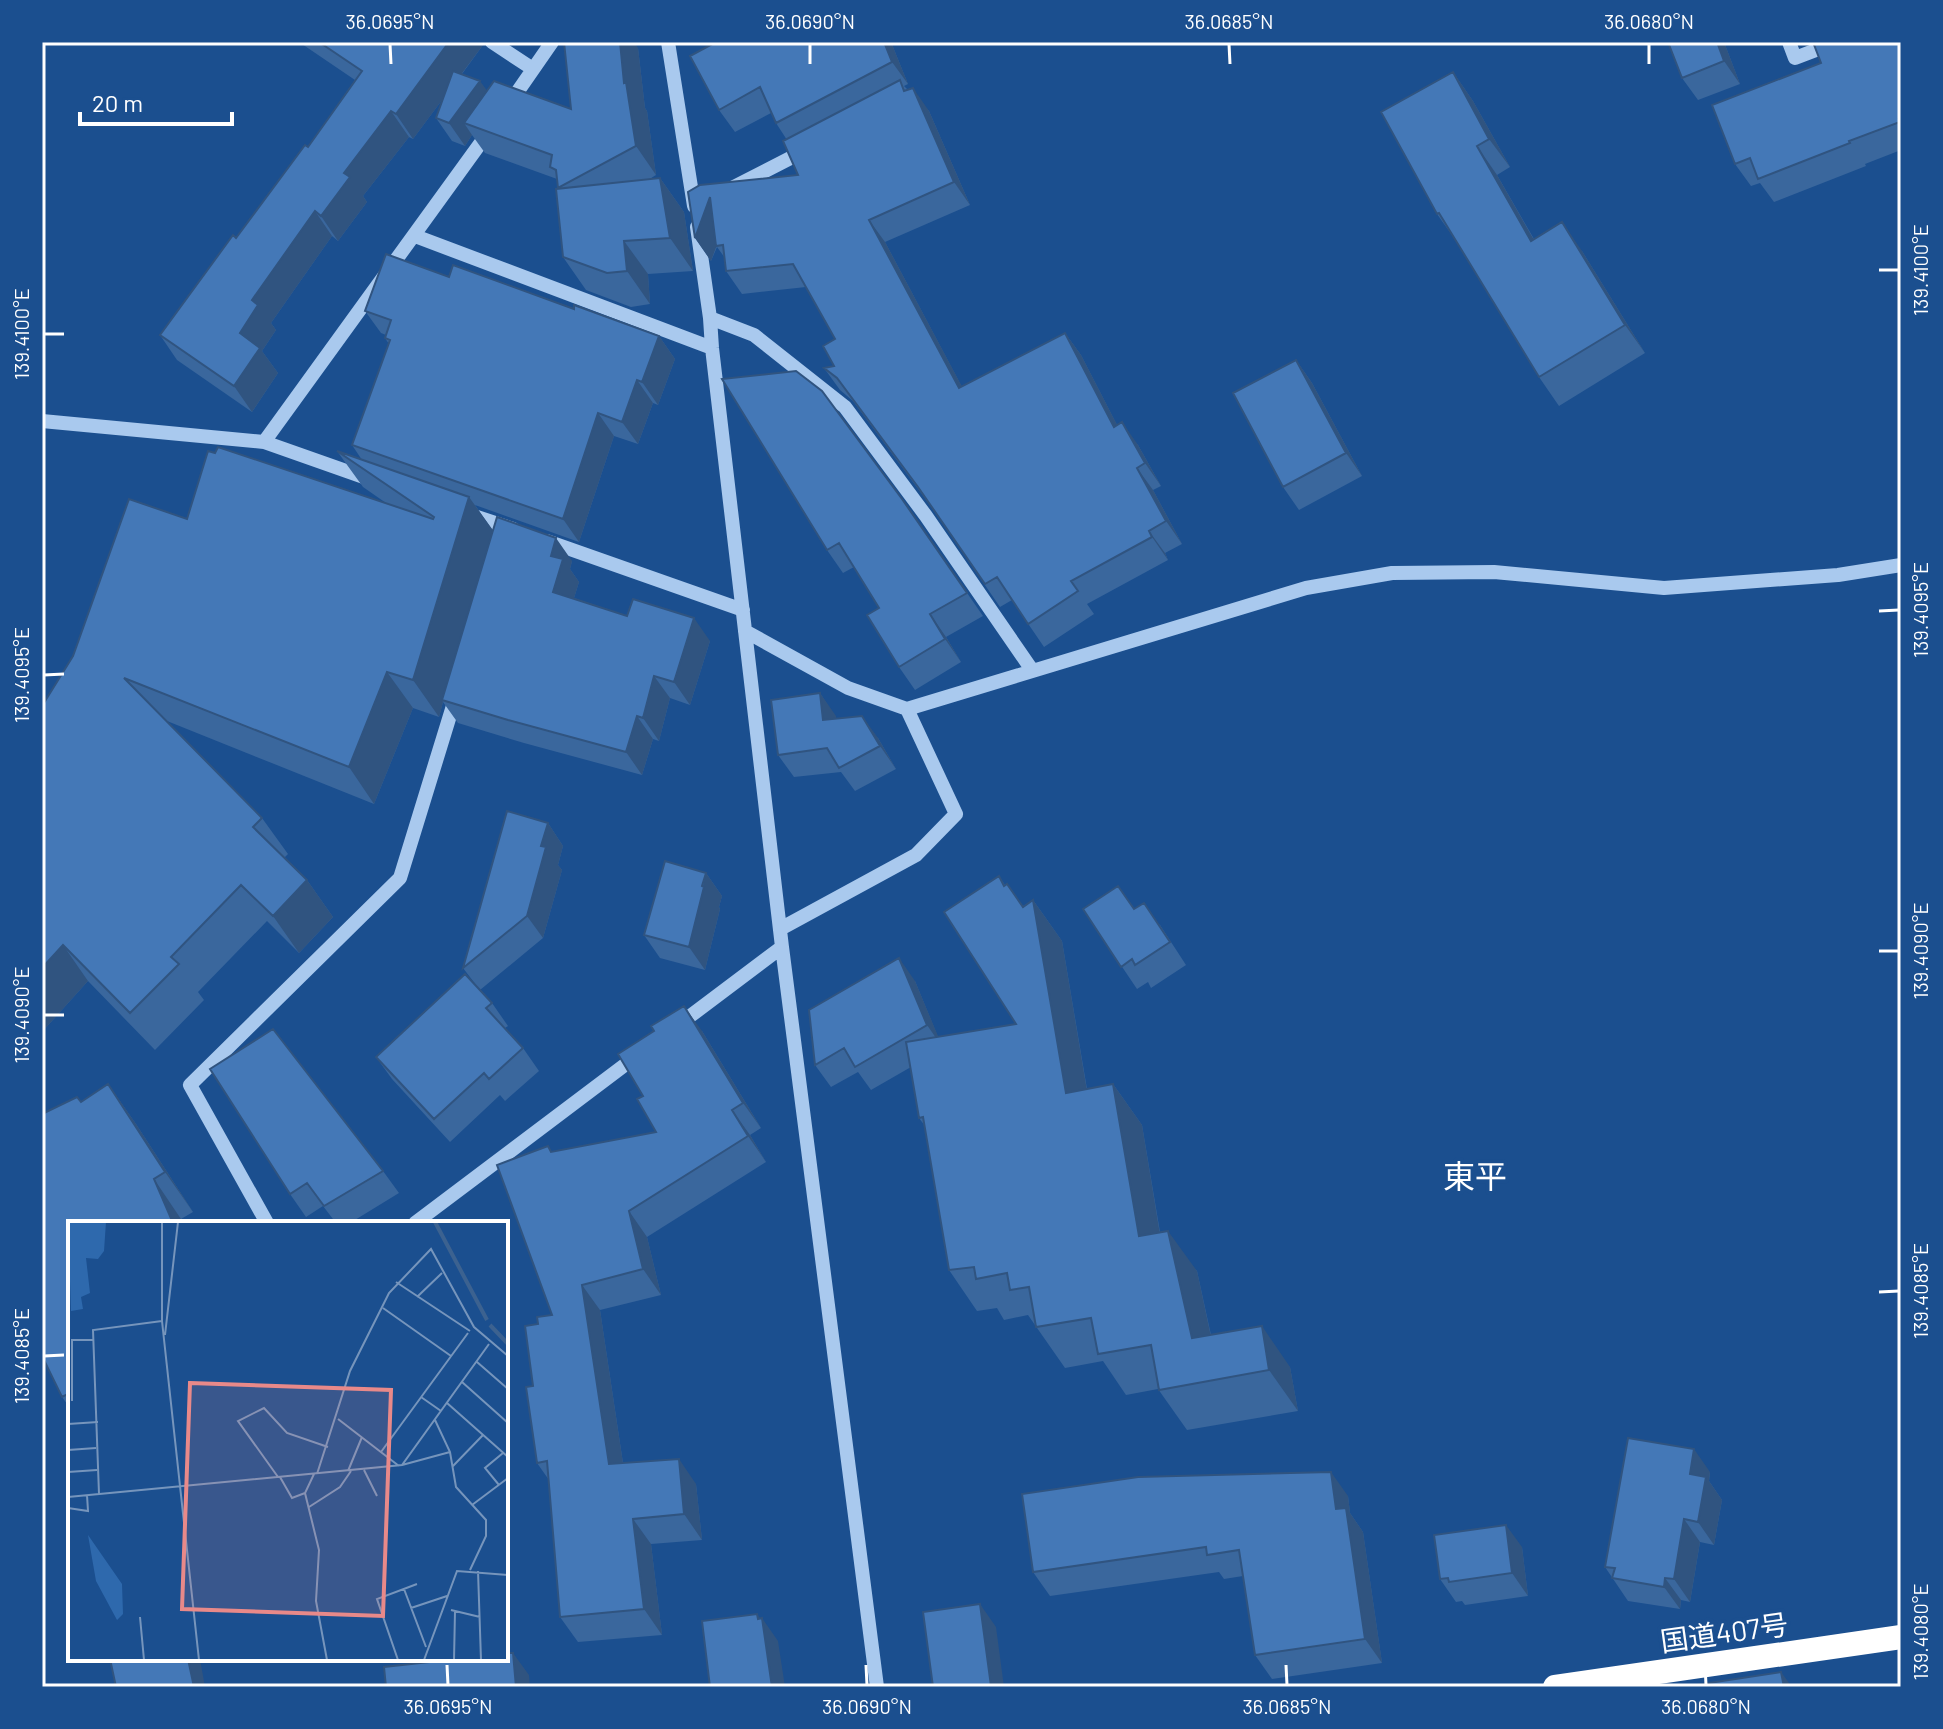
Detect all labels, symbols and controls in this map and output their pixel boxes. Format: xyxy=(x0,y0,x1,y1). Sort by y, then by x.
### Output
text: 36.0695°N xyxy=(346,9,434,33)
text: 36.0690°N xyxy=(765,9,855,33)
text: 36.0685°N xyxy=(1185,9,1273,33)
text: 36.0680°N xyxy=(1604,9,1694,33)
scale bar xyxy=(80,76,232,126)
text: 20 m xyxy=(92,88,143,117)
text: 139.4100°E xyxy=(1908,224,1932,316)
text: 139.4100°E xyxy=(9,288,33,380)
text: 139.4095°E xyxy=(1908,562,1932,658)
text: 139.4095°E xyxy=(9,627,33,723)
text: 139.4090°E xyxy=(1908,902,1932,1000)
text: 139.4090°E xyxy=(9,966,33,1064)
district label: 東平 xyxy=(1443,1156,1507,1194)
inset map xyxy=(68,1221,508,1661)
text: 139.4085°E xyxy=(1908,1243,1932,1339)
text: 139.4085°E xyxy=(9,1308,33,1404)
text: 139.4080°E xyxy=(1908,1583,1932,1681)
street label: 国道407号 xyxy=(1658,1606,1790,1658)
text: 36.0695°N xyxy=(404,1694,492,1718)
text: 36.0690°N xyxy=(822,1694,912,1718)
text: 36.0685°N xyxy=(1243,1694,1331,1718)
text: 36.0680°N xyxy=(1661,1694,1751,1718)

